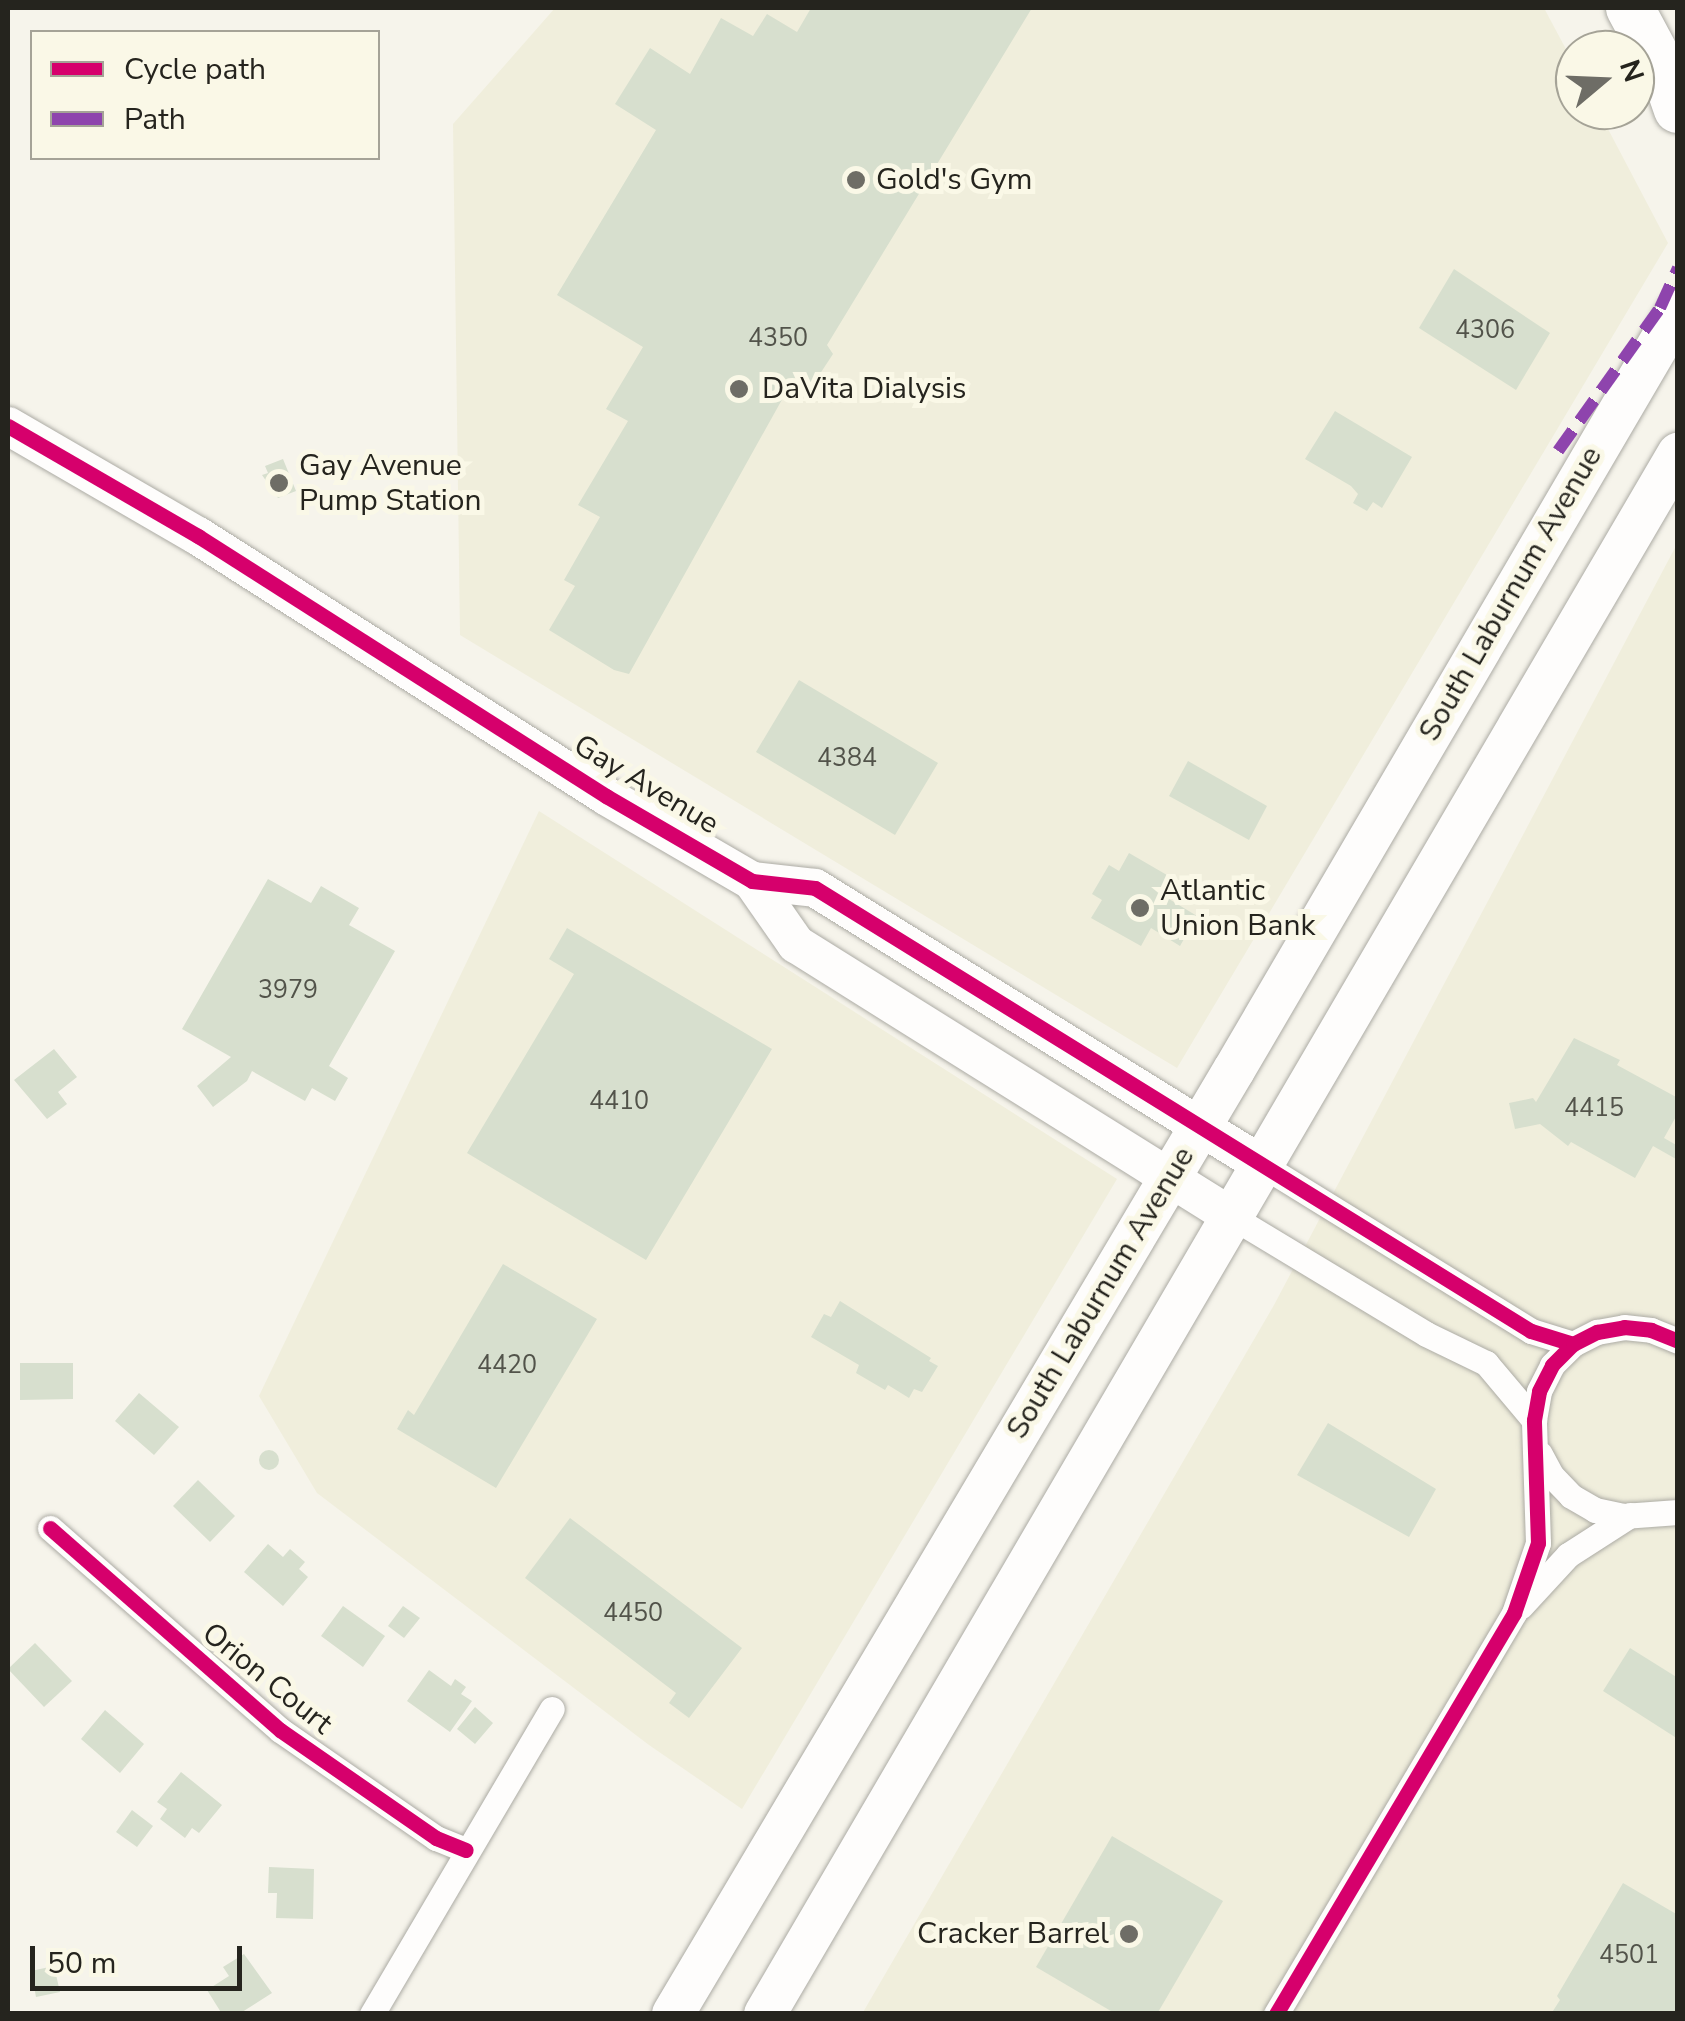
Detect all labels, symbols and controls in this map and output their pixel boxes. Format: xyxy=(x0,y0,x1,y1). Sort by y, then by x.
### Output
legend xyxy=(30,30,380,160)
north arrow xyxy=(1555,30,1655,130)
text: Cycle path xyxy=(124,49,266,90)
text: N xyxy=(1610,55,1653,87)
text: Path xyxy=(124,99,186,140)
place label: Gold's Gym xyxy=(876,162,1032,198)
marker: Gold's Gym xyxy=(845,169,867,191)
house number: 4306 xyxy=(1455,315,1515,345)
house number: 4350 xyxy=(748,323,808,353)
place label: DaVita Dialysis xyxy=(762,371,966,407)
marker: DaVita Dialysis xyxy=(726,376,752,402)
street label: South Laburnum Avenue xyxy=(1412,440,1610,748)
place label: Gay Avenue Pump Station xyxy=(299,448,481,518)
marker: Gay Avenue Pump Station xyxy=(268,472,290,494)
street label: Gay Avenue xyxy=(567,728,725,842)
house number: 4384 xyxy=(817,743,877,773)
place label: Atlantic Union Bank xyxy=(1160,873,1315,944)
marker: Atlantic Union Bank xyxy=(1129,897,1151,919)
house number: 3979 xyxy=(258,975,318,1005)
house number: 4410 xyxy=(589,1086,649,1116)
house number: 4415 xyxy=(1564,1093,1624,1123)
street label: South Laburnum Avenue xyxy=(1000,1141,1202,1445)
house number: 4420 xyxy=(477,1350,537,1380)
house number: 4450 xyxy=(603,1598,663,1628)
street label: Orion Court xyxy=(195,1616,339,1742)
place label: Cracker Barrel xyxy=(917,1916,1109,1952)
marker: Cracker Barrel xyxy=(1118,1923,1140,1945)
scale bar xyxy=(35,1926,248,1988)
house number: 4501 xyxy=(1599,1940,1659,1970)
text: 50 m xyxy=(47,1943,116,1984)

